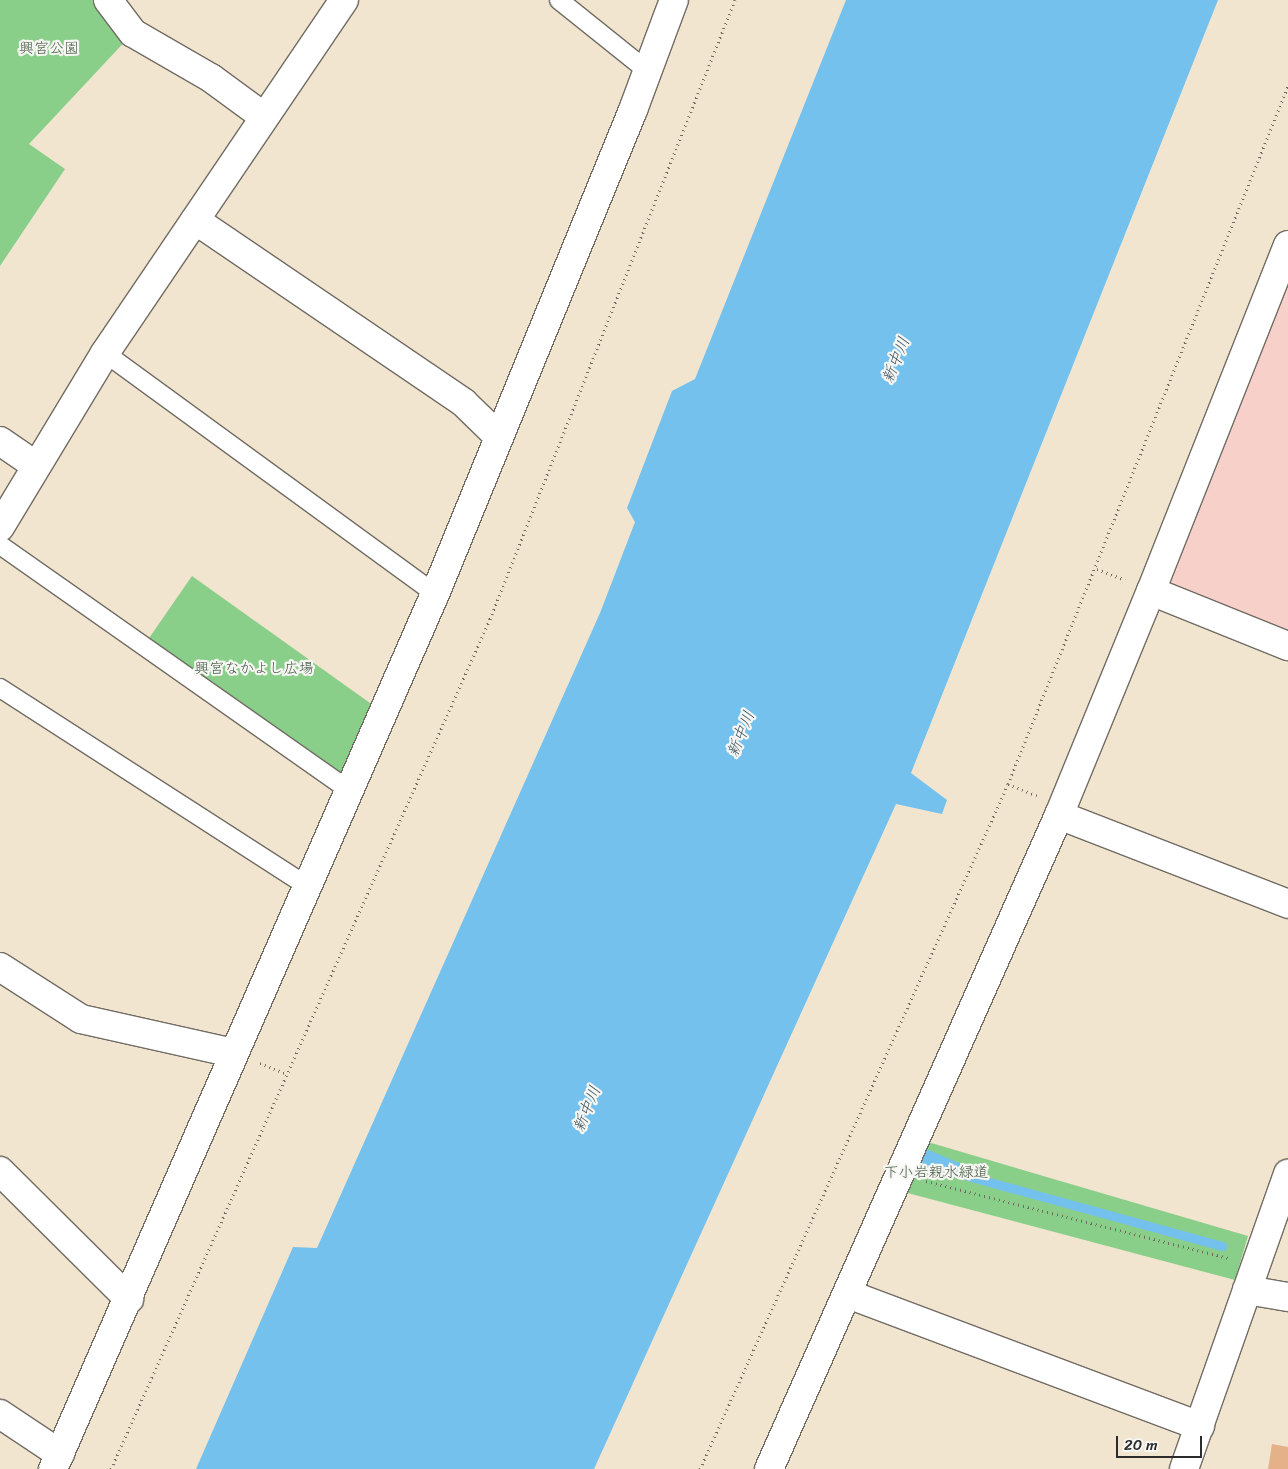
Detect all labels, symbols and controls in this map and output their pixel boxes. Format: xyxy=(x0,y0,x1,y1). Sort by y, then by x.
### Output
park label: 興宮公園 xyxy=(19,40,79,58)
water label: 新中川 xyxy=(878,334,914,386)
park label: 興宮なかよし広場 xyxy=(194,660,314,678)
water label: 新中川 xyxy=(723,708,759,760)
water label: 新中川 xyxy=(569,1083,605,1135)
park label: 下小岩親水緑道 xyxy=(884,1164,988,1182)
scale bar xyxy=(1118,1426,1204,1458)
text: 20 m xyxy=(1124,1432,1158,1458)

